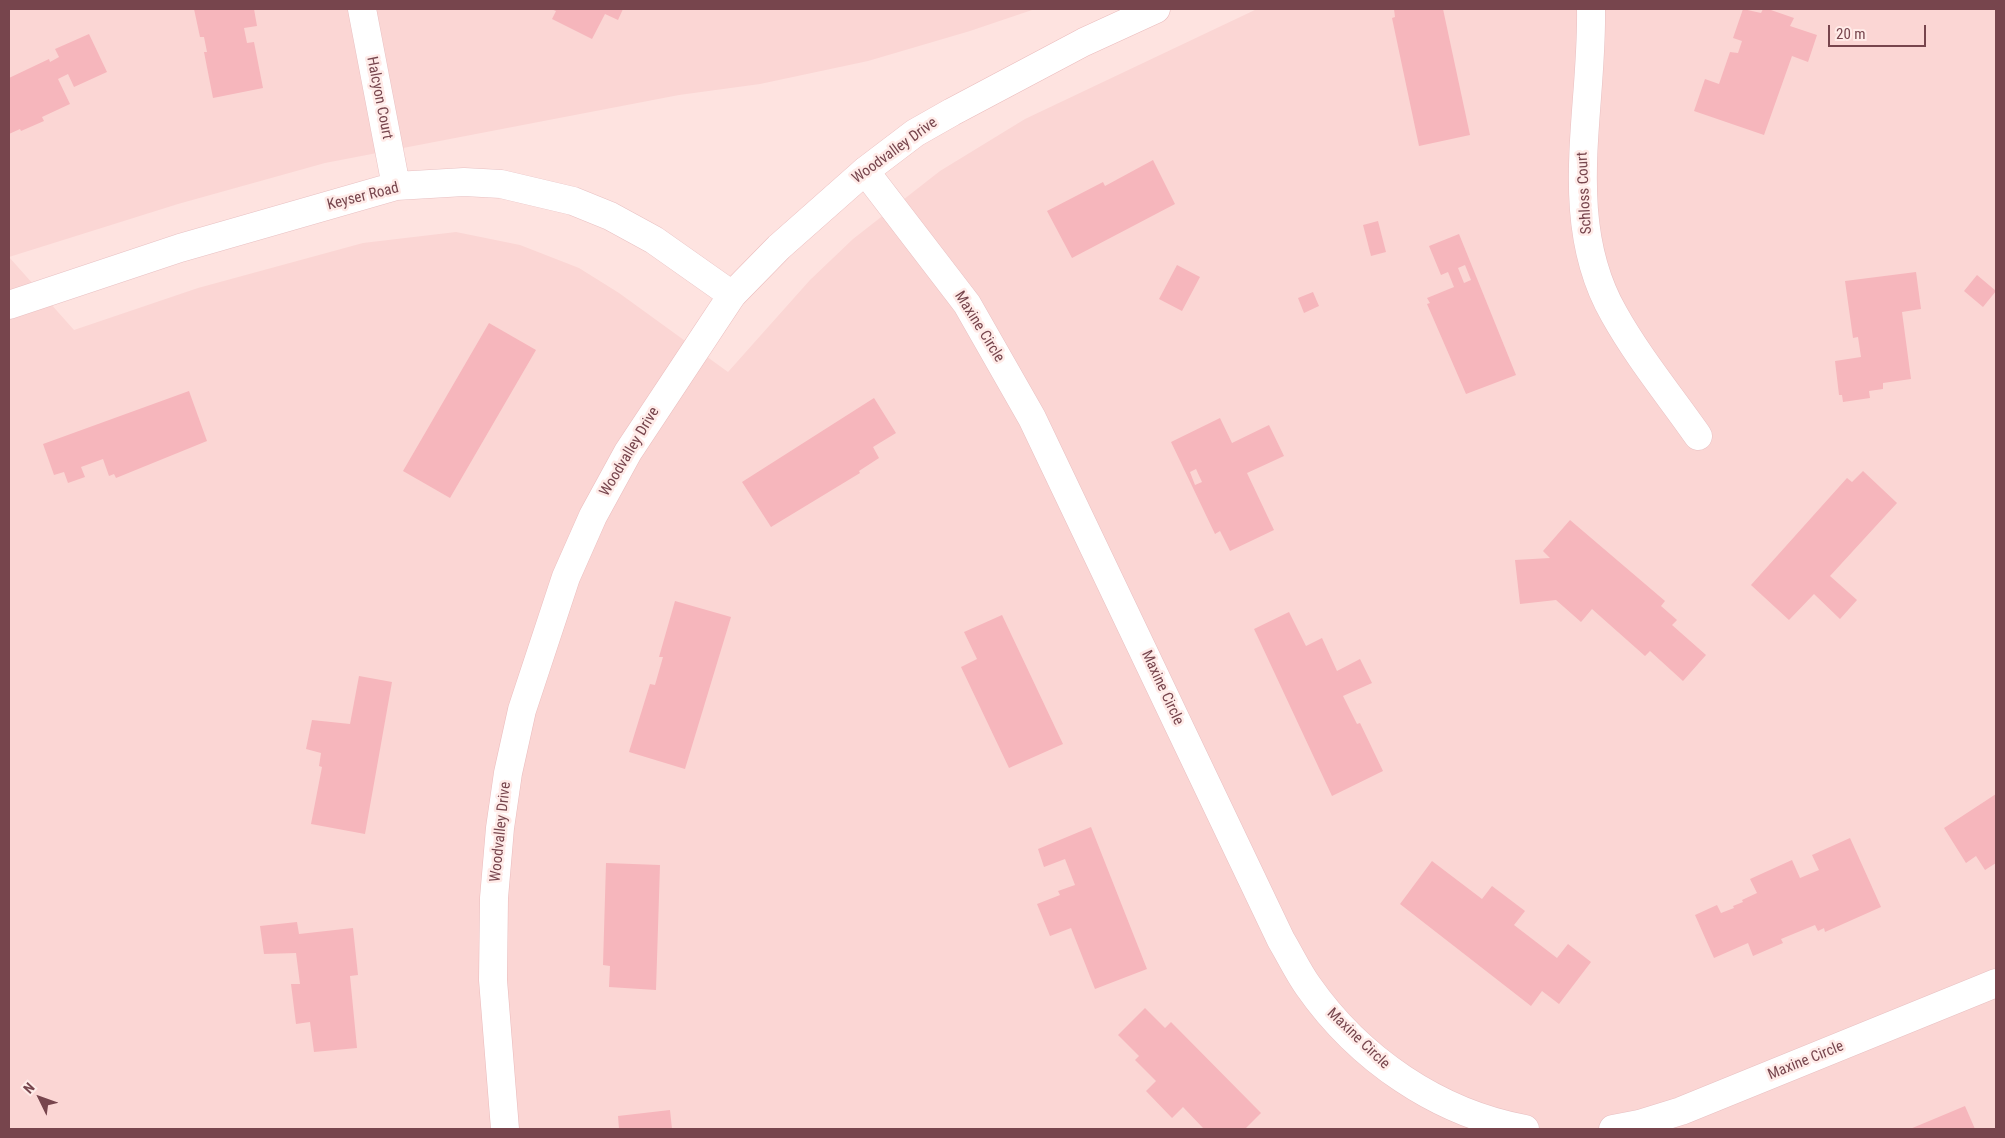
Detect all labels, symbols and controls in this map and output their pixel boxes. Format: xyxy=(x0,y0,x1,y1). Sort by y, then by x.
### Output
scale bar xyxy=(1830,15,1928,47)
text: 20 m xyxy=(1836,25,1866,43)
street label: Halcyon Court xyxy=(362,55,396,141)
street label: Woodvalley Drive xyxy=(849,114,941,188)
street label: Schloss Court xyxy=(1574,151,1596,235)
street label: Keyser Road xyxy=(325,179,401,215)
street label: Maxine Circle xyxy=(950,288,1008,366)
street label: Woodvalley Drive xyxy=(596,404,664,500)
street label: Maxine Circle xyxy=(1137,648,1187,728)
street label: Woodvalley Drive xyxy=(487,781,515,883)
street label: Maxine Circle xyxy=(1323,1005,1393,1073)
street label: Maxine Circle xyxy=(1766,1038,1846,1084)
north arrow xyxy=(15,1073,65,1123)
text: N xyxy=(20,1079,38,1097)

